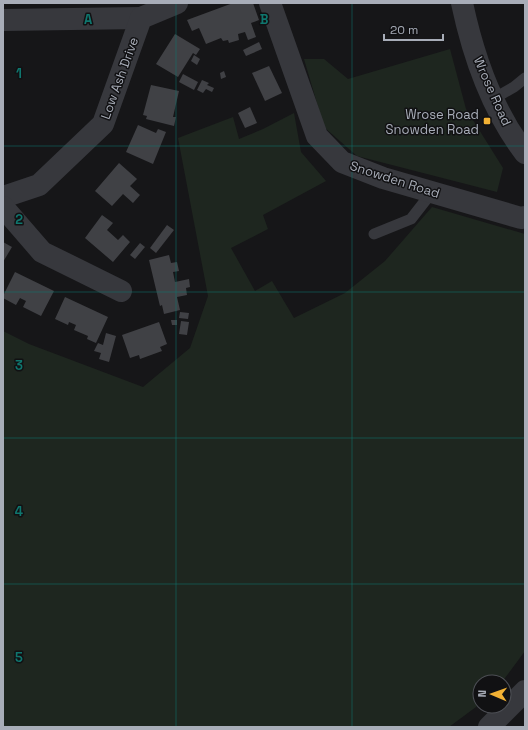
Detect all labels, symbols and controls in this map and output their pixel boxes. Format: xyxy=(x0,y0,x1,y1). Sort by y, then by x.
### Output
text: A xyxy=(84,11,93,28)
text: B xyxy=(260,11,269,28)
scale bar xyxy=(384,16,443,42)
text: 20 m xyxy=(390,22,418,38)
street label: Low Ash Drive xyxy=(97,35,142,122)
street label: Wrose Road xyxy=(470,54,515,128)
text: 1 xyxy=(16,65,22,82)
place label: Wrose Road Snowden Road xyxy=(386,106,479,138)
marker: Wrose Road Snowden Road xyxy=(482,116,492,126)
street label: Snowden Road xyxy=(348,157,442,202)
text: 2 xyxy=(15,211,23,228)
text: 3 xyxy=(15,357,23,374)
text: 4 xyxy=(15,503,23,520)
text: 5 xyxy=(15,649,23,666)
north arrow xyxy=(472,674,512,714)
text: N xyxy=(475,690,489,698)

